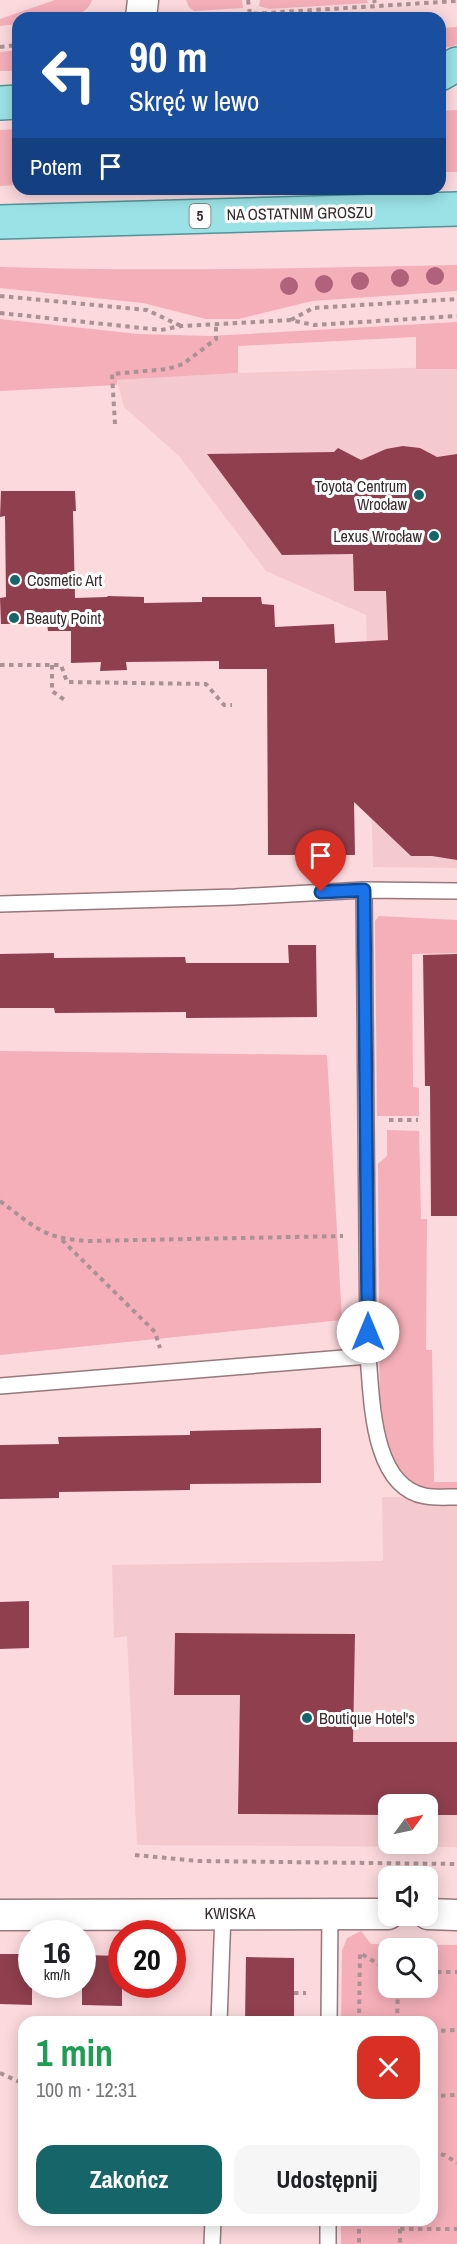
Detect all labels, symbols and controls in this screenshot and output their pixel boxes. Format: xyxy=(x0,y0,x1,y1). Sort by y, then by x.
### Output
text: 90 m xyxy=(129,29,208,85)
icon: left xyxy=(30,36,108,114)
text: Skręć w lewo xyxy=(129,83,259,119)
icon: arrive xyxy=(94,150,127,183)
text: Potem xyxy=(30,152,82,182)
street label: NA OSTATNIM GROSZU xyxy=(226,201,374,225)
road number: 5 xyxy=(190,204,210,228)
place label: Toyota Centrum Wrocław xyxy=(314,475,408,515)
marker: Toyota Centrum Wrocław xyxy=(412,488,426,502)
place label: Lexus Wrocław xyxy=(333,525,423,547)
marker: Lexus Wrocław xyxy=(427,529,441,543)
place label: Cosmetic Art xyxy=(27,569,102,591)
marker: Cosmetic Art xyxy=(8,573,22,587)
place label: Beauty Point xyxy=(26,607,101,629)
marker: Beauty Point xyxy=(7,611,21,625)
pin xyxy=(295,830,346,892)
icon: arrive xyxy=(304,839,337,872)
position arrow xyxy=(336,1300,400,1364)
place label: Boutique Hotel's xyxy=(319,1707,415,1729)
marker: Boutique Hotel's xyxy=(300,1711,314,1725)
north arrow xyxy=(378,1794,438,1854)
map controls xyxy=(378,1794,438,1998)
button: sound xyxy=(378,1866,438,1926)
street label: KWISKA xyxy=(204,1902,256,1924)
speed limit sign: 20 xyxy=(108,1920,186,1998)
text: 16 xyxy=(43,1932,71,1972)
button: search xyxy=(378,1938,438,1998)
text: km/h xyxy=(44,1964,70,1985)
text: 1 min xyxy=(36,2029,113,2077)
button: close xyxy=(357,2036,420,2099)
text: 100 m · 12:31 xyxy=(36,2076,136,2103)
button: Zakończ xyxy=(36,2145,222,2214)
button: Udostępnij xyxy=(234,2145,420,2214)

